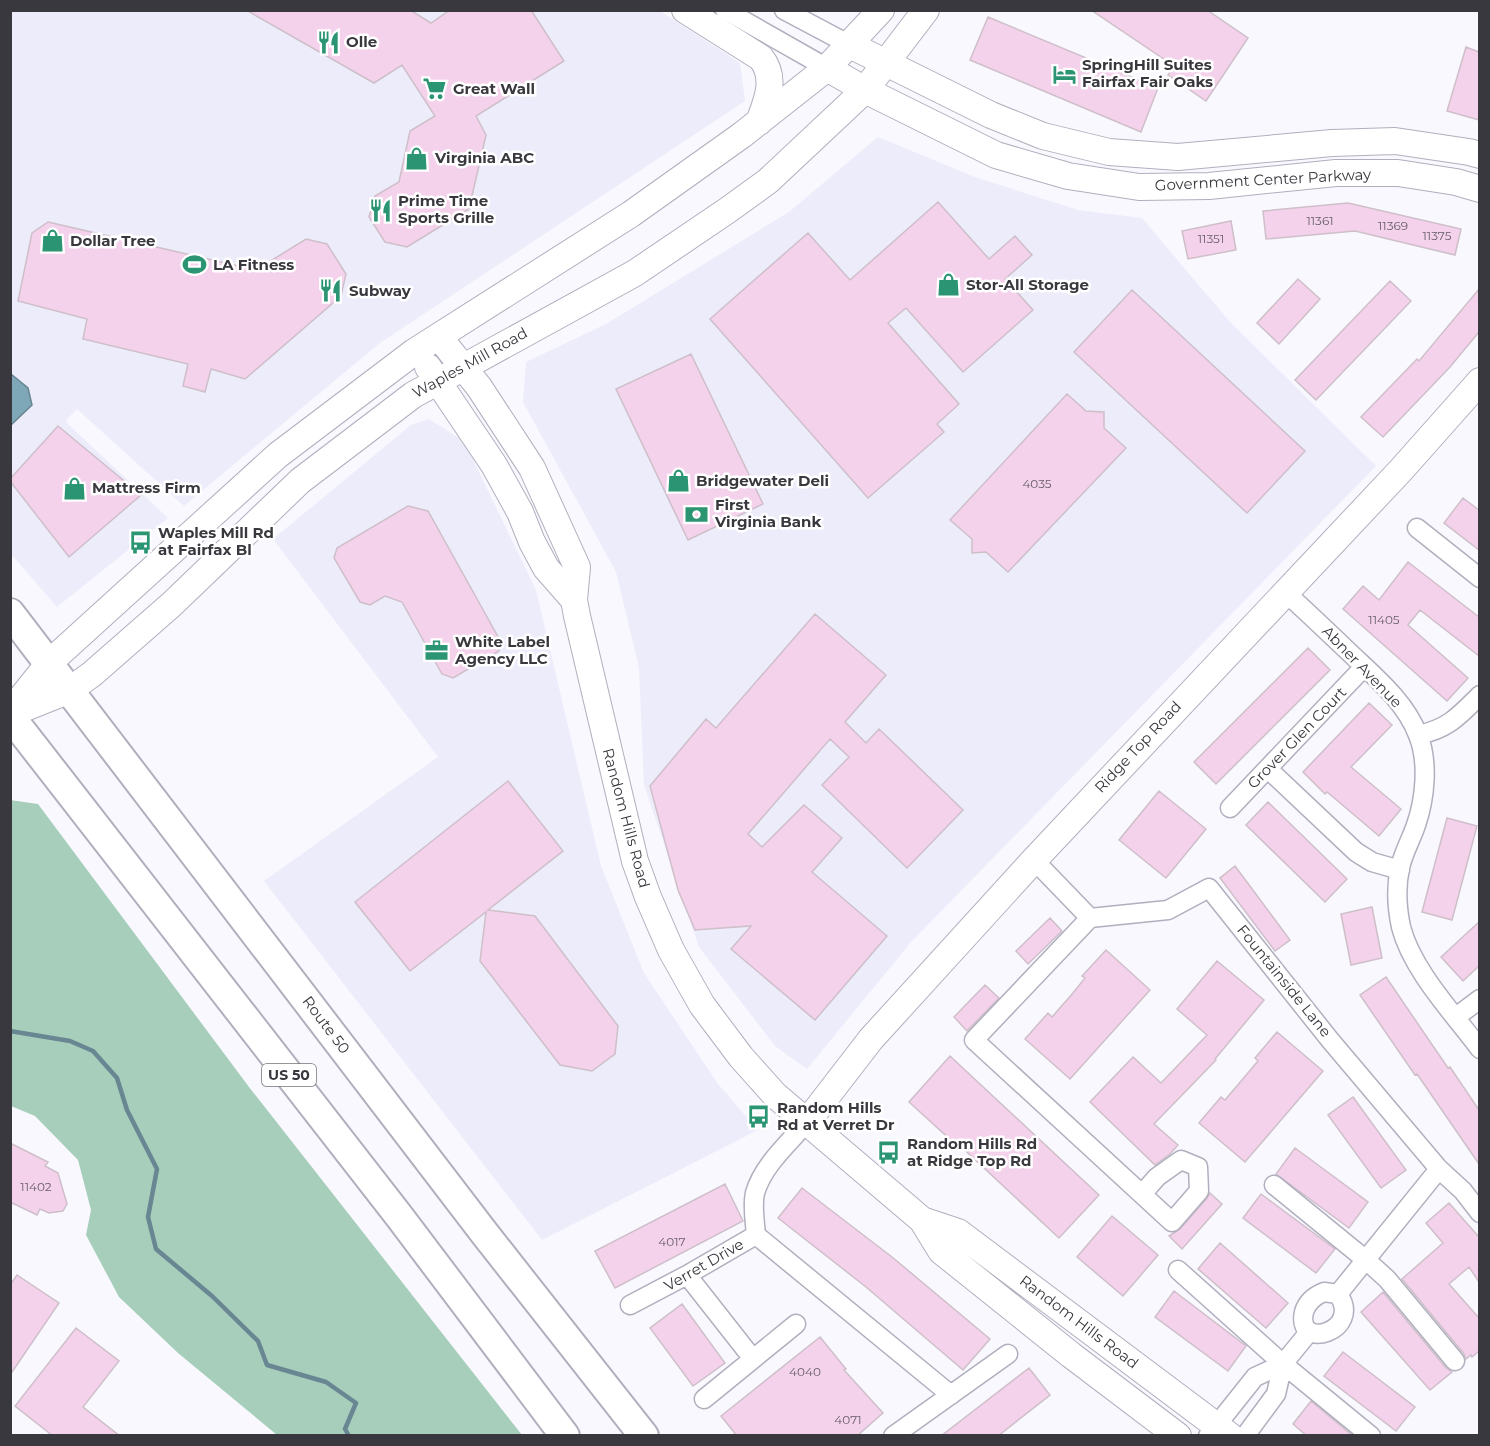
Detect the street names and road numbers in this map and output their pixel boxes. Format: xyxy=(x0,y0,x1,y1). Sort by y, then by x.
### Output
street label: Government Center Parkway xyxy=(1154,164,1373,195)
street label: Waples Mill Road xyxy=(409,323,531,402)
street label: Abner Avenue xyxy=(1318,622,1406,712)
street label: Grover Glen Court xyxy=(1243,683,1350,793)
street label: Ridge Top Road xyxy=(1090,697,1185,797)
street label: Random Hills Road xyxy=(599,746,654,890)
street label: Fountainside Lane xyxy=(1233,921,1336,1041)
street label: Route 50 xyxy=(298,992,354,1057)
road number: US 50 xyxy=(262,1064,316,1086)
street label: Verret Drive xyxy=(661,1234,747,1295)
street label: Random Hills Road xyxy=(1016,1271,1143,1373)

